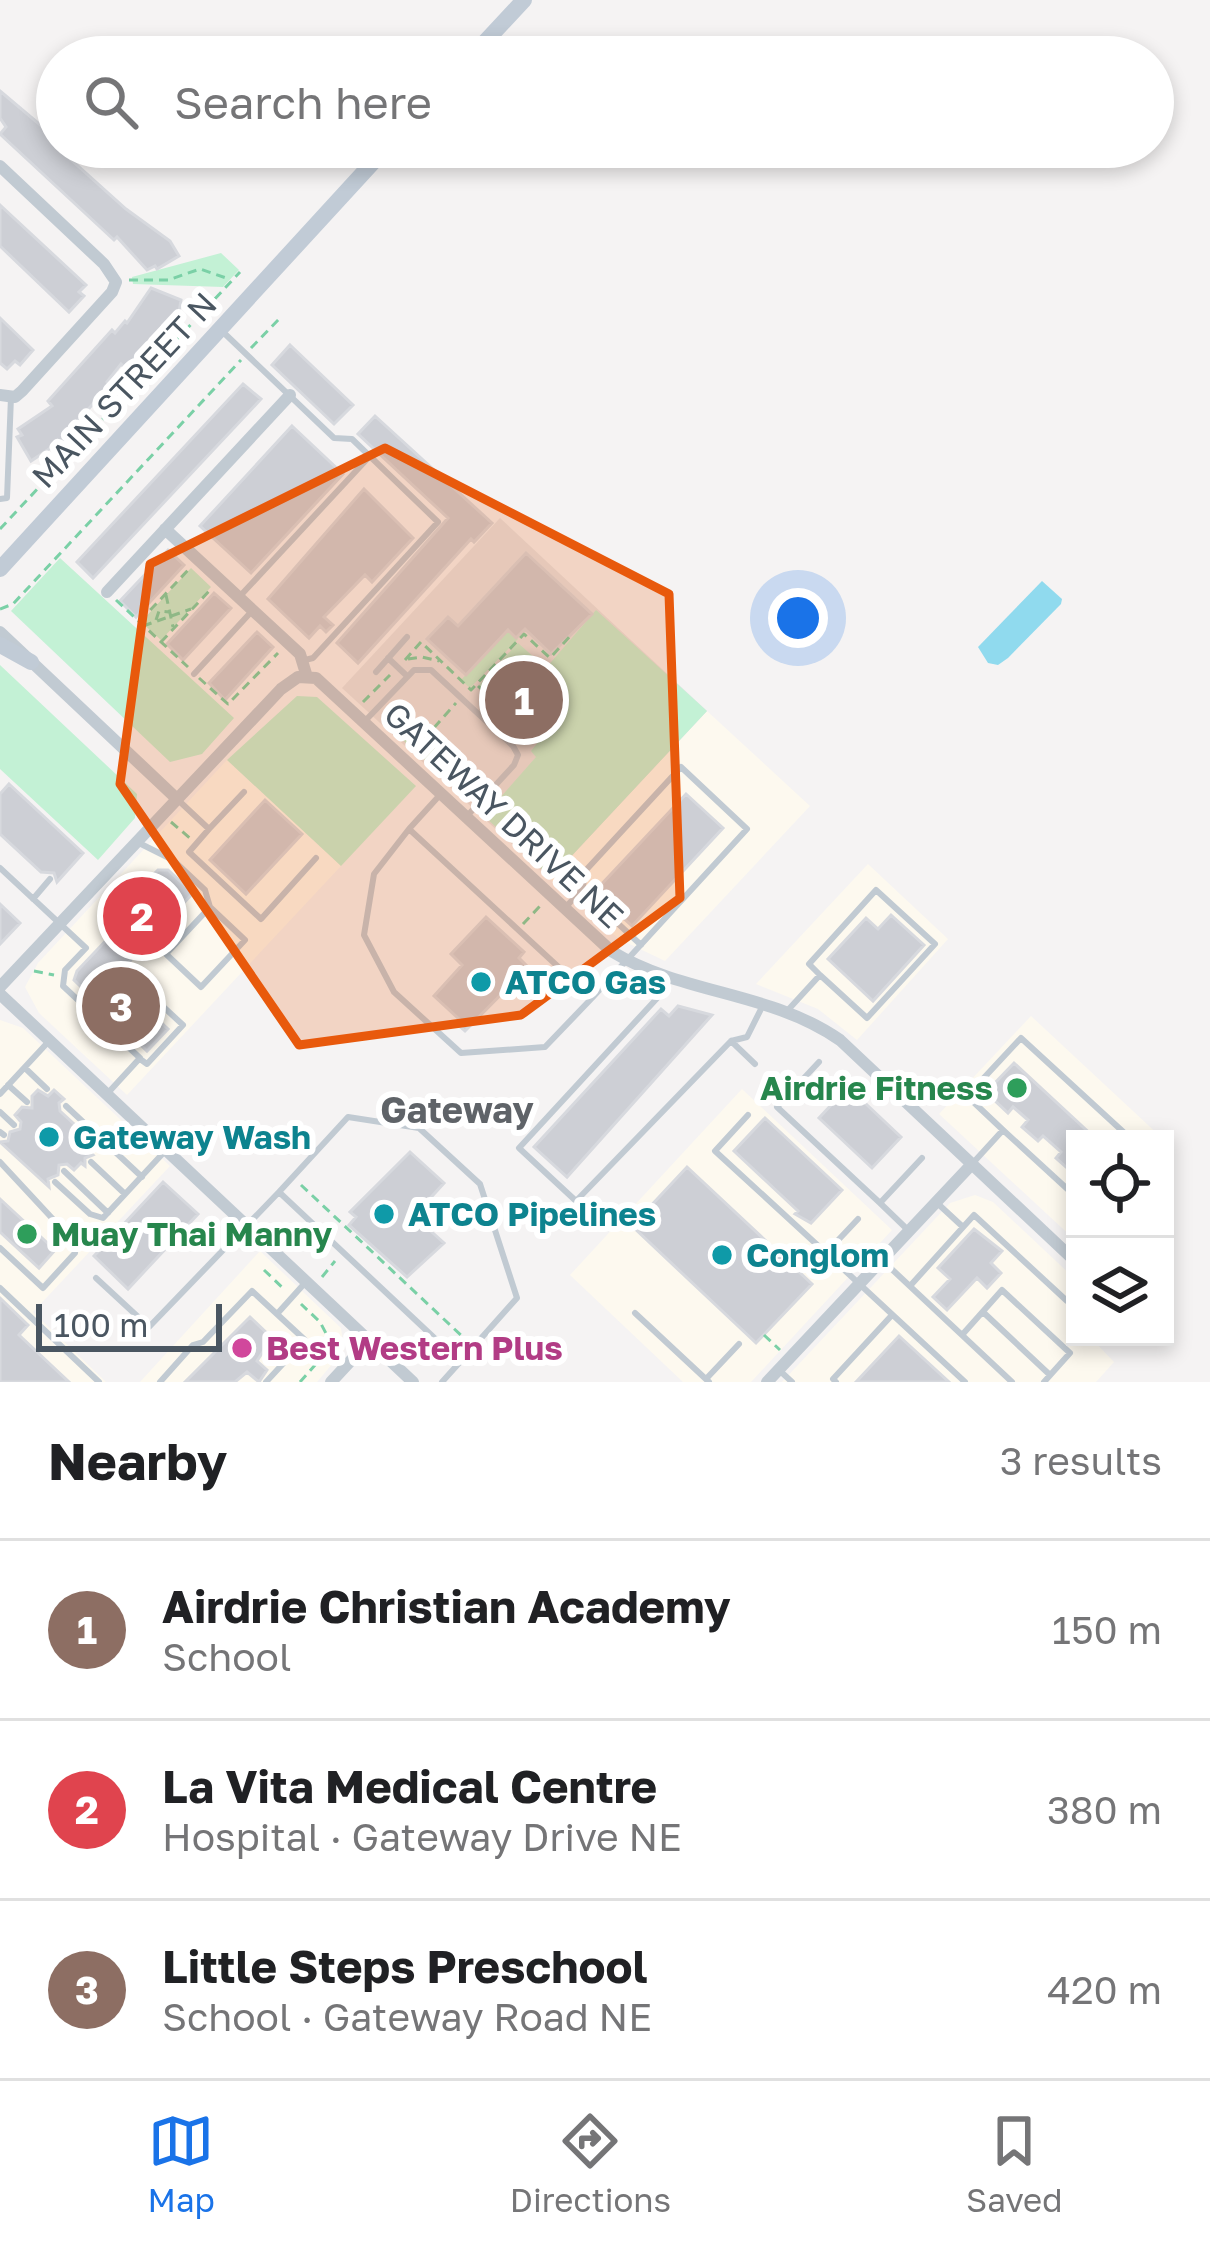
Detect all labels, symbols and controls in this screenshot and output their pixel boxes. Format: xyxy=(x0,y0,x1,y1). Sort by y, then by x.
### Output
search box xyxy=(36,36,1174,168)
icon: search xyxy=(78,69,144,135)
text: Search here xyxy=(174,75,432,129)
street label: MAIN STREET N xyxy=(23,284,224,495)
your location xyxy=(768,588,828,648)
pin: 1 xyxy=(485,655,563,745)
street label: GATEWAY DRIVE NE xyxy=(377,694,632,935)
pin: 2 xyxy=(103,871,181,961)
pin: 3 xyxy=(82,961,160,1051)
place label: ATCO Gas xyxy=(505,962,666,1001)
marker: ATCO Gas xyxy=(468,969,494,995)
place label: Airdrie Fitness xyxy=(760,1068,993,1107)
marker: Airdrie Fitness xyxy=(1004,1075,1030,1101)
district label: Gateway xyxy=(380,1088,534,1131)
place label: Gateway Wash xyxy=(73,1117,311,1156)
marker: Gateway Wash xyxy=(36,1124,62,1150)
map controls xyxy=(1066,1130,1174,1346)
button: locate xyxy=(1066,1130,1174,1238)
place label: ATCO Pipelines xyxy=(408,1194,656,1233)
marker: ATCO Pipelines xyxy=(371,1201,397,1227)
place label: Muay Thai Manny xyxy=(51,1214,332,1253)
marker: Muay Thai Manny xyxy=(14,1221,40,1247)
place label: Conglom xyxy=(746,1235,889,1274)
button: layers xyxy=(1066,1238,1174,1346)
marker: Conglom xyxy=(709,1242,735,1268)
scale bar xyxy=(36,1298,222,1351)
text: 100 m xyxy=(54,1305,148,1344)
place label: Best Western Plus xyxy=(266,1328,563,1367)
marker: Best Western Plus xyxy=(229,1335,255,1361)
text: Nearby xyxy=(48,1430,227,1491)
text: 3 results xyxy=(1000,1437,1162,1484)
text: Airdrie Christian Academy xyxy=(162,1579,731,1633)
text: 1 xyxy=(77,1606,97,1653)
text: 150 m xyxy=(1052,1606,1162,1653)
text: School xyxy=(162,1633,291,1680)
text: La Vita Medical Centre xyxy=(162,1759,657,1813)
text: 2 xyxy=(75,1786,99,1833)
text: 380 m xyxy=(1047,1786,1162,1833)
text: Hospital · Gateway Drive NE xyxy=(162,1813,682,1860)
text: Little Steps Preschool xyxy=(162,1939,648,1993)
text: 3 xyxy=(75,1966,99,2013)
text: 420 m xyxy=(1047,1966,1162,2013)
text: School · Gateway Road NE xyxy=(162,1993,652,2040)
tab: Map xyxy=(148,2108,215,2219)
tab: Directions xyxy=(510,2108,671,2219)
tab: Saved xyxy=(966,2108,1062,2219)

